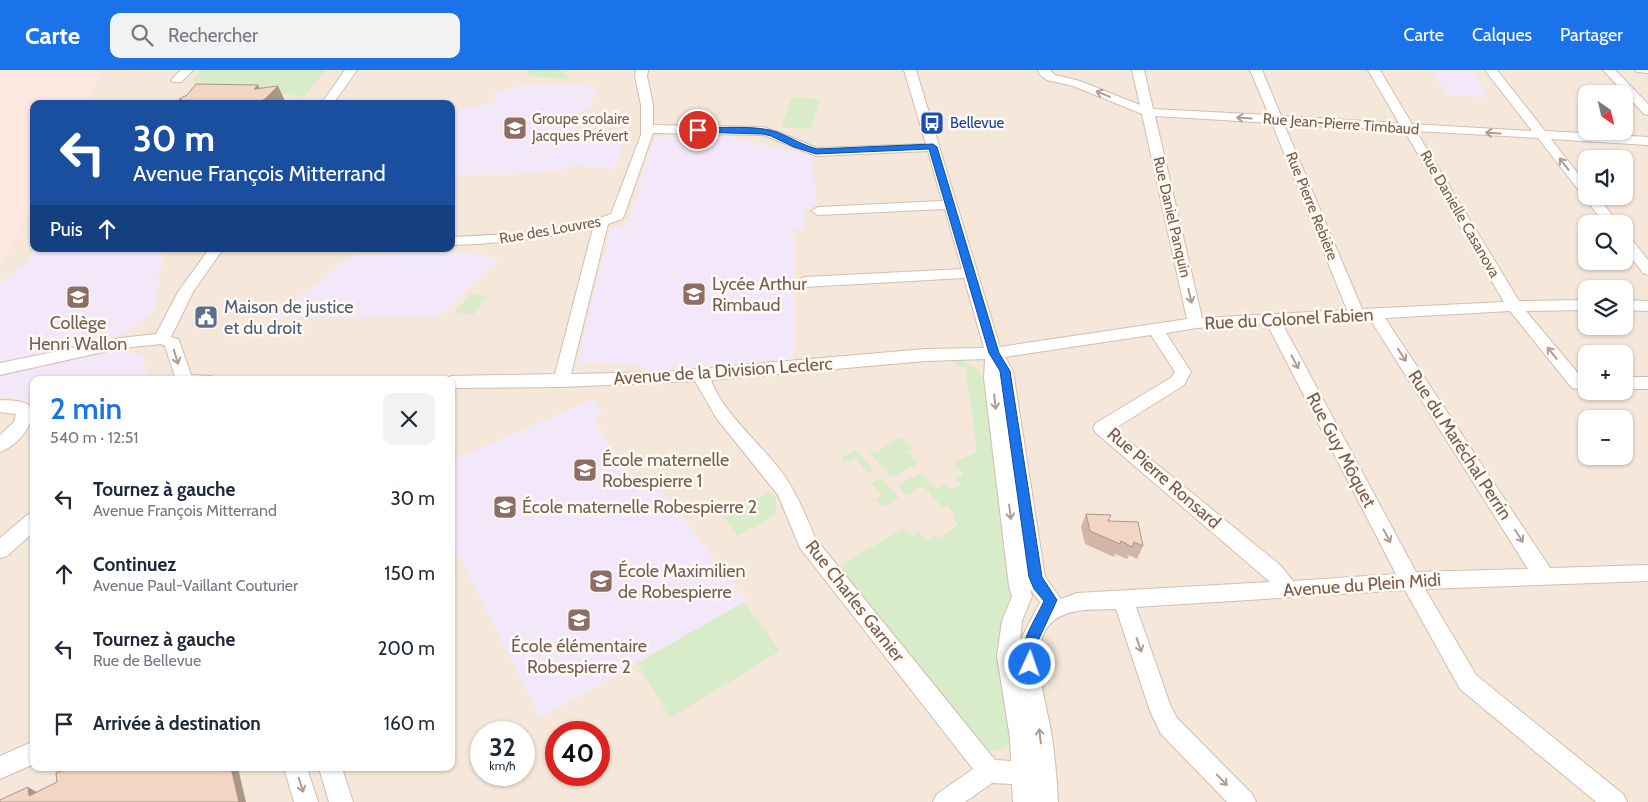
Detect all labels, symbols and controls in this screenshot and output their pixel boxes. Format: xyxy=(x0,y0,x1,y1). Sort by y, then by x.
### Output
search box xyxy=(110,13,460,58)
text: Carte xyxy=(25,21,80,50)
icon: search xyxy=(128,21,156,49)
text: Rechercher xyxy=(168,24,258,47)
text: Carte xyxy=(1403,24,1444,46)
text: Calques xyxy=(1472,24,1532,46)
text: Partager xyxy=(1560,24,1623,46)
north arrow xyxy=(1578,85,1632,140)
map controls xyxy=(1578,85,1633,465)
one-way arrow xyxy=(1096,89,1111,98)
pin xyxy=(677,109,719,151)
place label: Groupe scolaire Jacques Prévert xyxy=(531,110,630,145)
bus stop icon: Bellevue xyxy=(919,110,945,136)
street label: Rue Jean-Pierre Timbaud xyxy=(1262,110,1420,138)
one-way arrow xyxy=(1236,113,1252,122)
place label: Bellevue xyxy=(950,114,1004,132)
school or university icon: Groupe scolaire Jacques Prévert xyxy=(502,115,528,141)
icon: arrive xyxy=(684,116,712,144)
text: 30 m xyxy=(133,117,215,160)
icon: left xyxy=(50,120,115,185)
one-way arrow xyxy=(1485,128,1501,137)
street label: Rue Danielle Casanova xyxy=(1416,147,1504,282)
street label: Rue Pierre Rebière xyxy=(1282,149,1342,263)
button: sound xyxy=(1578,150,1633,205)
street label: Rue Daniel Panquin xyxy=(1149,155,1195,279)
one-way arrow xyxy=(1559,157,1570,170)
text: Avenue François Mitterrand xyxy=(133,160,386,187)
street label: Rue des Louvres xyxy=(498,212,602,248)
icon: ahead xyxy=(93,215,121,243)
button: search xyxy=(1578,215,1633,270)
text: Puis xyxy=(50,218,83,241)
place label: Lycée Arthur Rimbaud xyxy=(712,273,807,316)
button: layers xyxy=(1578,280,1633,335)
school or university icon: Lycée Arthur Rimbaud xyxy=(681,281,707,307)
school or university icon: Collège Henri Wallon xyxy=(65,284,91,310)
one-way arrow xyxy=(1185,288,1195,304)
place label: Maison de justice et du droit xyxy=(224,296,354,339)
public building icon: Maison de justice et du droit xyxy=(193,304,219,330)
street label: Rue du Colonel Fabien xyxy=(1204,304,1374,334)
place label: Collège Henri Wallon xyxy=(29,312,127,355)
button: + xyxy=(1578,345,1633,400)
one-way arrow xyxy=(1547,347,1558,360)
one-way arrow xyxy=(172,348,182,364)
one-way arrow xyxy=(1397,348,1407,362)
street label: Avenue de la Division Leclerc xyxy=(613,352,833,390)
one-way arrow xyxy=(1290,354,1300,369)
street label: Rue du Maréchal Perrin xyxy=(1403,366,1517,524)
street label: Rue Guy Môquet xyxy=(1301,389,1381,511)
text: 2 min xyxy=(50,390,122,427)
button: close xyxy=(383,393,435,445)
one-way arrow xyxy=(990,393,1000,409)
button: − xyxy=(1578,410,1633,465)
street label: Rue Pierre Ronsard xyxy=(1103,423,1225,533)
text: 540 m · 12:51 xyxy=(50,428,139,447)
place label: École maternelle Robespierre 1 xyxy=(602,449,729,492)
school or university icon: École maternelle Robespierre 1 xyxy=(572,457,598,483)
text: Tournez à gauche xyxy=(93,478,235,501)
icon: left xyxy=(50,485,78,513)
text: 30 m xyxy=(391,487,435,510)
school or university icon: École maternelle Robespierre 2 xyxy=(492,494,518,520)
place label: École maternelle Robespierre 2 xyxy=(522,496,757,518)
text: Avenue François Mitterrand xyxy=(93,501,277,520)
one-way arrow xyxy=(1005,504,1015,520)
one-way arrow xyxy=(1383,528,1392,543)
one-way arrow xyxy=(1514,528,1524,542)
street label: Rue Charles Garnier xyxy=(801,536,910,667)
text: Continuez xyxy=(93,553,176,576)
icon: ahead xyxy=(50,560,78,588)
place label: École Maximilien de Robespierre xyxy=(618,560,746,603)
text: 150 m xyxy=(384,562,435,585)
school or university icon: École Maximilien de Robespierre xyxy=(588,568,614,594)
street label: Avenue du Plein Midi xyxy=(1282,569,1442,601)
text: Avenue Paul-Vaillant Couturier xyxy=(93,576,298,595)
school or university icon: École élémentaire Robespierre 2 xyxy=(566,607,592,633)
text: Tournez à gauche xyxy=(93,628,235,651)
icon: left xyxy=(50,635,78,663)
place label: École élémentaire Robespierre 2 xyxy=(511,635,647,678)
text: 200 m xyxy=(378,637,435,660)
position arrow xyxy=(1003,637,1055,689)
one-way arrow xyxy=(1135,637,1144,652)
text: Rue de Bellevue xyxy=(93,651,201,670)
icon: arrive xyxy=(50,710,78,738)
text: Arrivée à destination xyxy=(93,712,261,735)
text: 160 m xyxy=(384,712,435,735)
speed limit sign: 40 xyxy=(545,721,610,786)
one-way arrow xyxy=(1035,728,1045,744)
text: 32 xyxy=(489,732,516,762)
text: km/h xyxy=(489,758,516,773)
one-way arrow xyxy=(1216,774,1228,786)
one-way arrow xyxy=(296,776,306,792)

